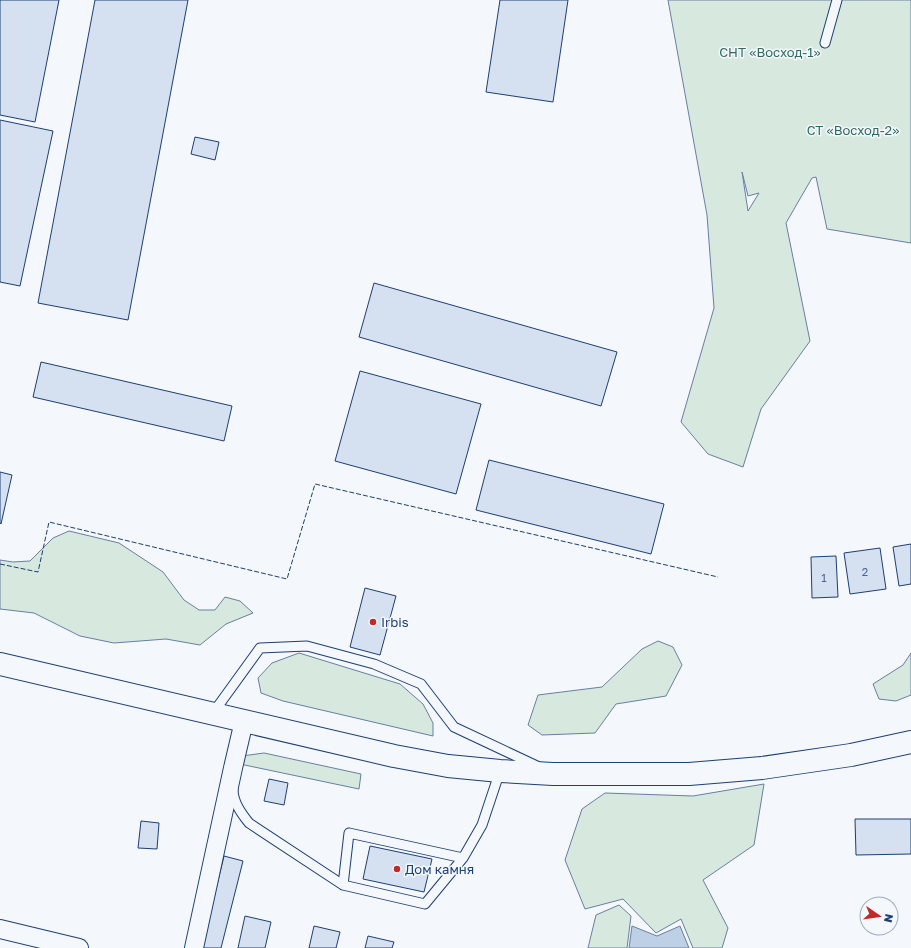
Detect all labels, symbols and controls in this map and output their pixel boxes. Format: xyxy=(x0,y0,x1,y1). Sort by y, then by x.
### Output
park label: СНТ «Восход-1» xyxy=(719,44,821,60)
park label: СТ «Восход-2» xyxy=(807,122,899,138)
house number: 2 xyxy=(862,565,868,578)
house number: 1 xyxy=(821,571,827,584)
place label: Irbis xyxy=(381,614,409,630)
marker: Irbis xyxy=(368,617,378,627)
place label: Дом камня xyxy=(405,861,474,877)
marker: Дом камня xyxy=(392,864,402,874)
north arrow xyxy=(859,896,899,936)
text: N xyxy=(882,913,897,924)

